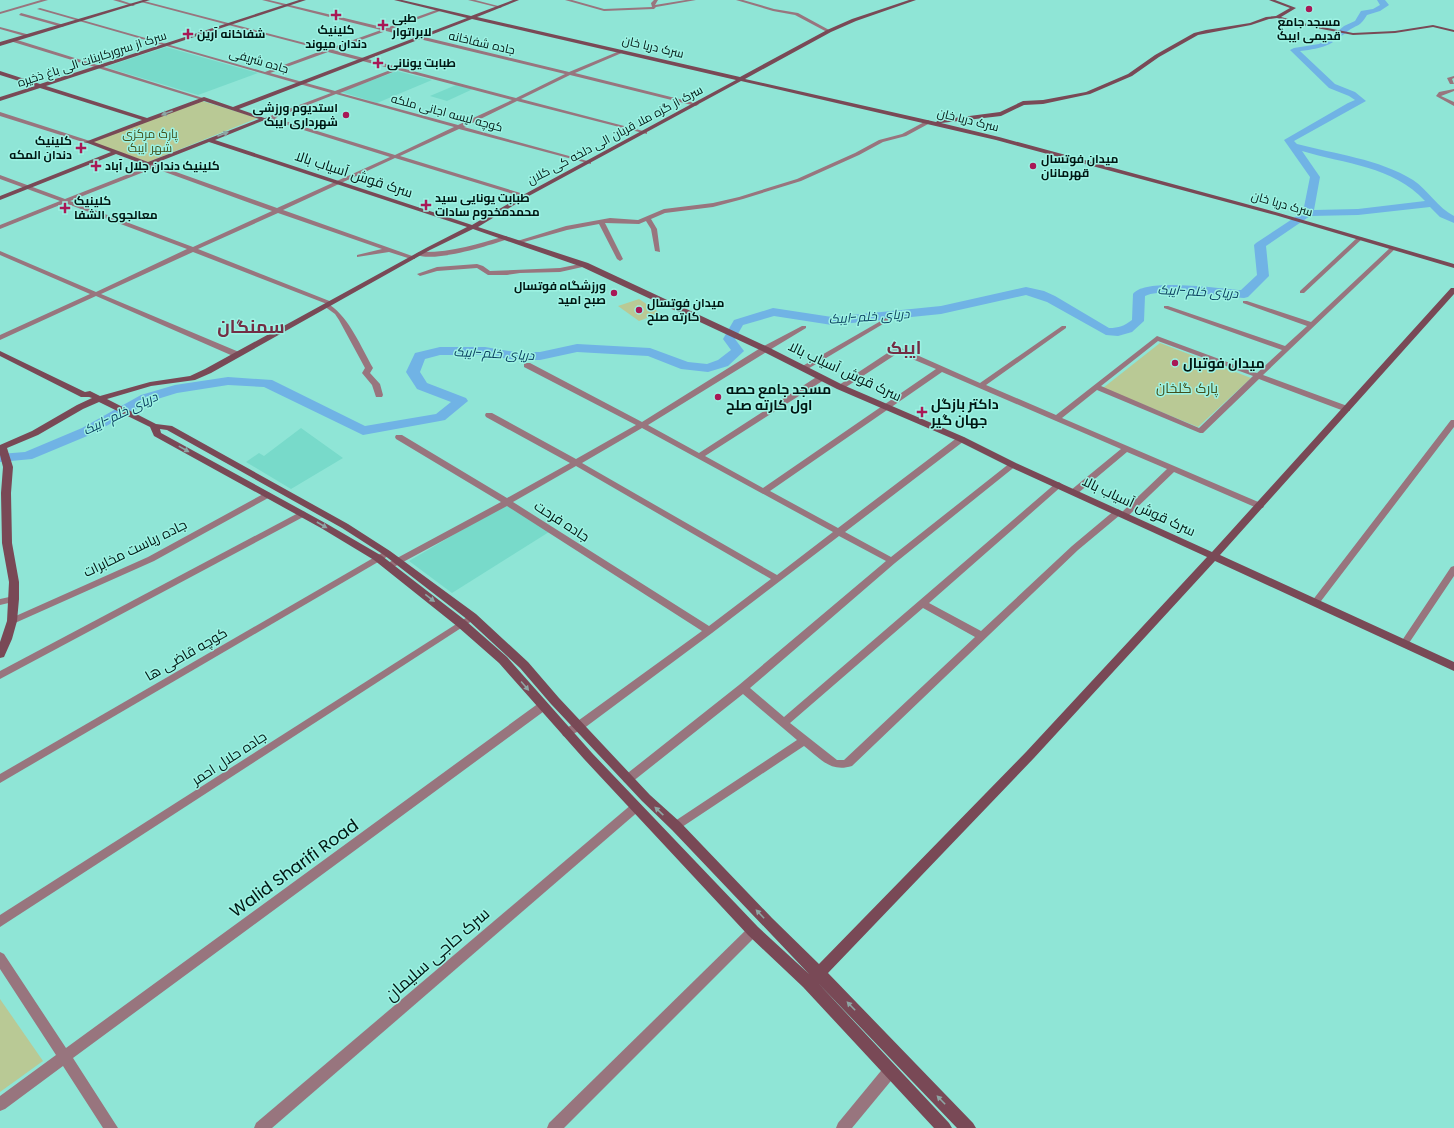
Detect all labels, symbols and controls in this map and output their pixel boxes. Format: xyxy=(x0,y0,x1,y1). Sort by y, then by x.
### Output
marker: مسجد جامع قدیمی ایبک xyxy=(1304,4,1314,14)
marker: کلینیک دندان میوند xyxy=(330,9,342,21)
place label: طبی لابراتوار xyxy=(391,9,432,40)
place label: مسجد جامع قدیمی ایبک xyxy=(1277,13,1341,44)
marker: طبی لابراتوار xyxy=(377,19,389,31)
place label: کلینیک دندان میوند xyxy=(305,21,367,52)
place label: شفاخانه آرین xyxy=(197,25,266,42)
street label: سرک از سرورکاینات الی باغ ذخیره xyxy=(15,26,169,91)
street label: جاده شفاخانه xyxy=(447,27,517,58)
marker: شفاخانه آرین xyxy=(182,28,194,40)
street label: سرک دریا خان xyxy=(620,31,686,62)
street label: جاده شریفی xyxy=(227,44,291,77)
place label: طبابت یونانی xyxy=(387,54,456,71)
marker: طبابت یونانی xyxy=(372,57,384,69)
street label: سرک از گزه ملا قربان الی دلخه کی کلان xyxy=(524,81,706,188)
street label: کوچه لیسه اجانی ملکه xyxy=(389,89,505,137)
place label: استدیوم ورزشی شهرداری ایبک xyxy=(253,99,338,130)
street label: سرک دریا خان xyxy=(935,104,1001,135)
one-way arrow xyxy=(161,110,173,116)
marker: استدیوم ورزشی شهرداری ایبک xyxy=(341,110,351,120)
park label: پارک مرکزی شهر ایبک xyxy=(122,125,179,156)
one-way arrow xyxy=(218,131,230,137)
place label: کلینیک دندان المکه xyxy=(9,132,72,163)
marker: کلینیک دندان المکه xyxy=(75,142,87,154)
street label: سرک قوش آسیاب بالا xyxy=(293,146,415,202)
place label: میدان فوتسال قهرمانان xyxy=(1041,150,1118,181)
place label: کلینیک دندان جلال آباد xyxy=(105,157,220,174)
marker: کلینیک دندان جلال آباد xyxy=(90,160,102,172)
marker: میدان فوتسال قهرمانان xyxy=(1028,161,1038,171)
street label: سرک دریا خان xyxy=(1250,187,1315,220)
place label: طبابت یونایی سید محمدمخدوم سادات xyxy=(435,189,540,220)
place label: کلینیک معالجوی الشفا xyxy=(74,192,158,223)
marker: طبابت یونایی سید محمدمخدوم سادات xyxy=(420,199,432,211)
marker: کلینیک معالجوی الشفا xyxy=(59,202,71,214)
place label: ورزشگاه فوتسال صبح امید xyxy=(514,277,606,309)
water label: دریای خلم-ایبک xyxy=(1157,280,1240,303)
marker: ورزشگاه فوتسال صبح امید xyxy=(609,288,619,298)
place label: میدان فوتسال کارته صلح xyxy=(647,294,724,326)
water label: دریای خلم-ایبک xyxy=(828,304,911,329)
marker: میدان فوتسال کارته صلح xyxy=(634,305,644,315)
district label: سمنگان xyxy=(217,314,285,339)
district label: ایبک xyxy=(887,335,921,360)
street label: سرک قوش آسیاب بالا xyxy=(785,336,905,406)
water label: دریای خلم-ایبک xyxy=(453,342,536,365)
place label: میدان فوتبال xyxy=(1183,353,1265,373)
marker: میدان فوتبال xyxy=(1170,358,1180,368)
park label: پارک گلخان xyxy=(1156,378,1218,398)
place label: مسجد جامع حصه اول کارته صلح xyxy=(726,379,831,415)
water label: دریای خلم-ایبک xyxy=(80,387,161,440)
marker: مسجد جامع حصه اول کارته صلح xyxy=(713,392,723,402)
place label: داکتر بازگل جهان گیر xyxy=(930,394,999,430)
marker: داکتر بازگل جهان گیر xyxy=(916,406,928,418)
one-way arrow xyxy=(178,445,190,452)
street label: سرک قوش آسیاب بالا xyxy=(1079,471,1199,541)
street label: جاده فرحت xyxy=(530,496,594,546)
street label: جاده ریاست مخابرات xyxy=(80,514,190,582)
one-way arrow xyxy=(316,522,328,529)
one-way arrow xyxy=(424,594,435,603)
street label: کوچه قاضی ها xyxy=(141,622,231,686)
one-way arrow xyxy=(520,681,530,691)
street label: جاده حلال احمر xyxy=(187,726,271,790)
one-way arrow xyxy=(654,806,665,815)
street label: Walid Sharifi Road xyxy=(225,813,363,923)
street label: سرک حاجی سلیمان xyxy=(379,902,495,1006)
one-way arrow xyxy=(755,909,764,919)
one-way arrow xyxy=(846,1001,856,1011)
one-way arrow xyxy=(936,1095,946,1105)

